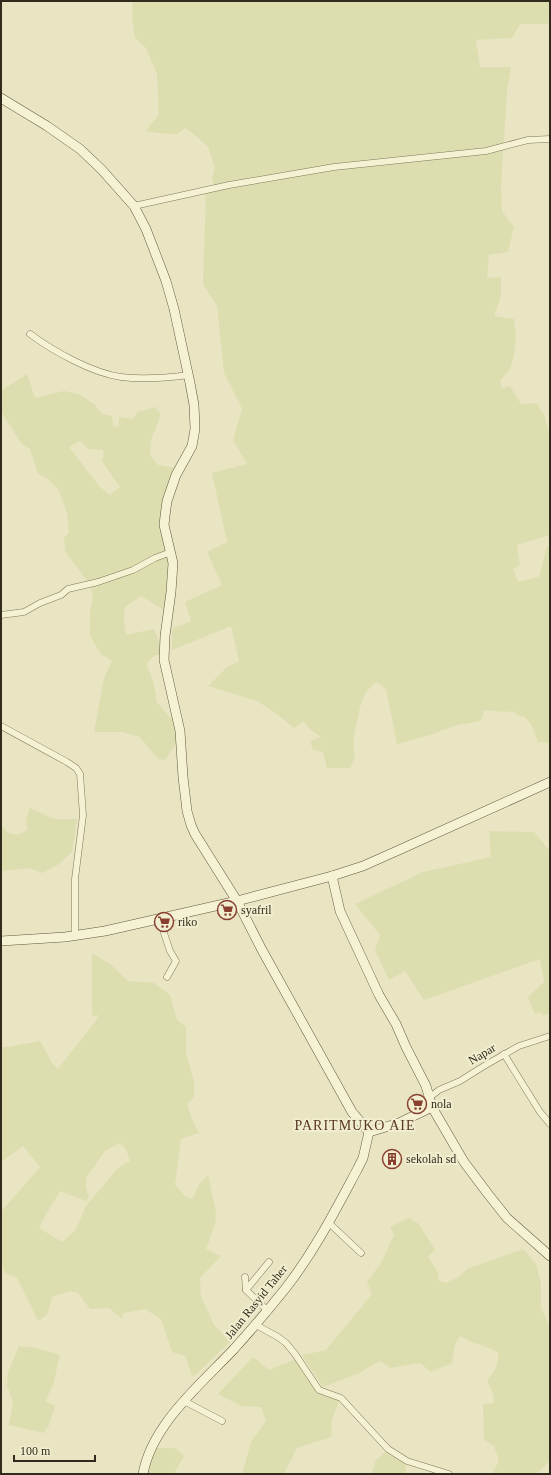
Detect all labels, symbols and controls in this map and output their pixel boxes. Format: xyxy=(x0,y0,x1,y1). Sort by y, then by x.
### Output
supermarket icon: syafril xyxy=(216,899,238,921)
place label: syafril xyxy=(241,903,272,917)
supermarket icon: riko xyxy=(153,911,175,933)
place label: riko xyxy=(178,915,197,929)
street label: Napar xyxy=(466,1040,498,1068)
supermarket icon: nola xyxy=(406,1093,428,1115)
place label: nola xyxy=(431,1097,452,1111)
district label: PARITMUKO AIE xyxy=(295,1118,416,1133)
building icon: sekolah sd xyxy=(381,1148,403,1170)
place label: sekolah sd xyxy=(406,1152,456,1166)
street label: Jalan Rasyid Taher xyxy=(222,1262,290,1342)
scale bar xyxy=(14,1437,95,1463)
text: 100 m xyxy=(20,1444,51,1458)

